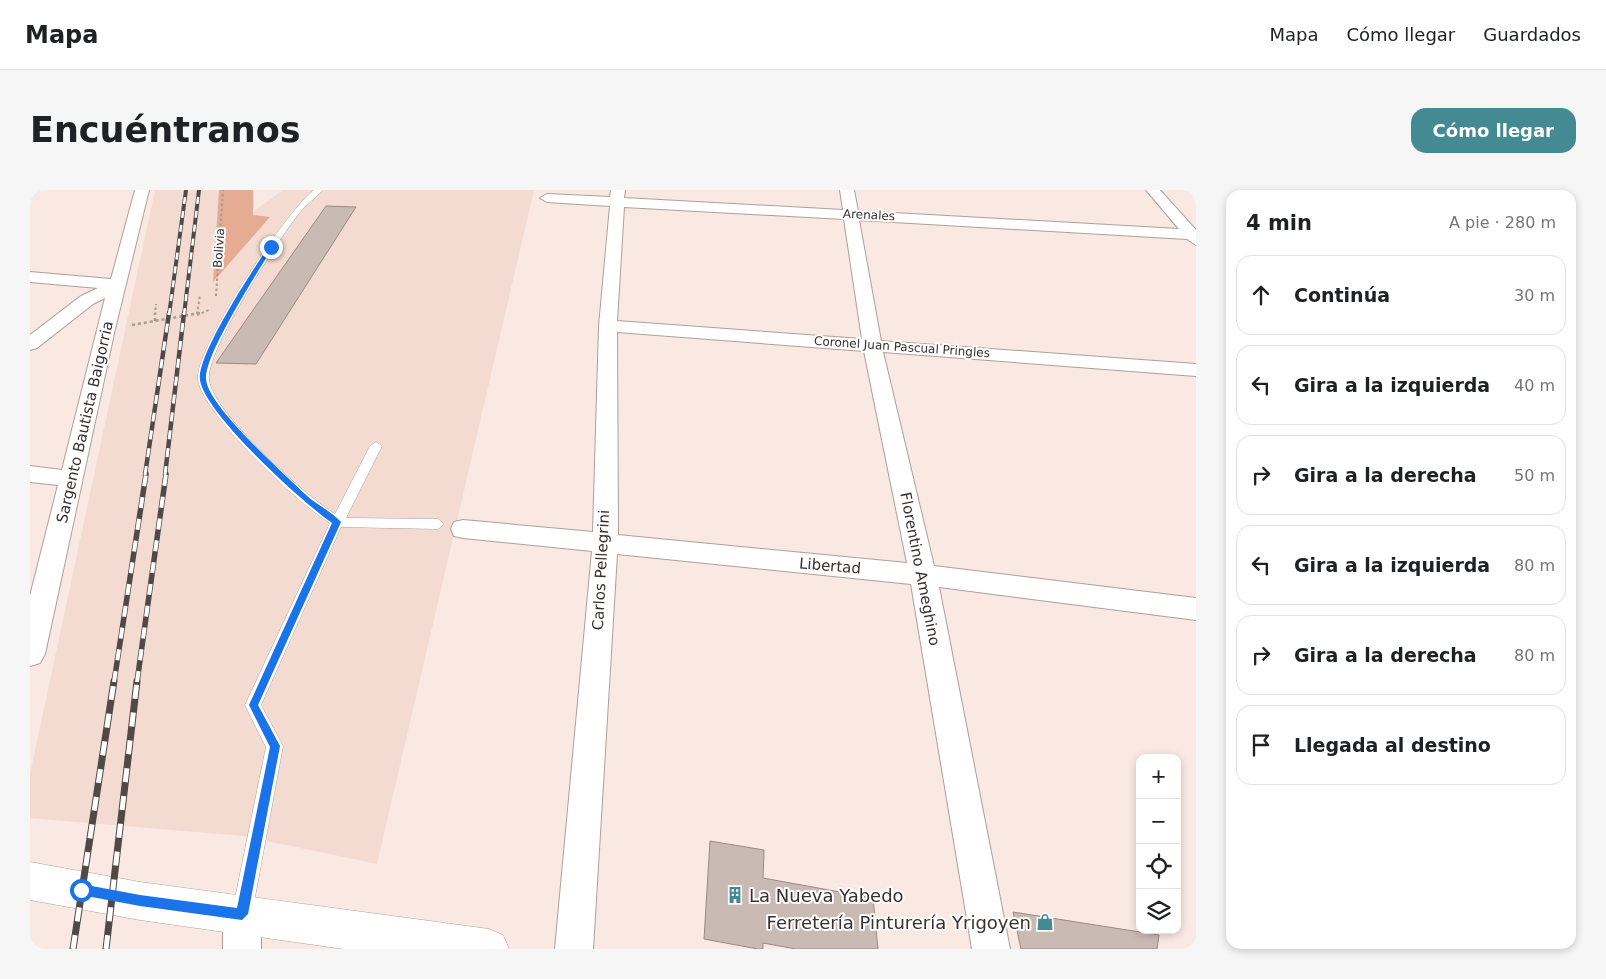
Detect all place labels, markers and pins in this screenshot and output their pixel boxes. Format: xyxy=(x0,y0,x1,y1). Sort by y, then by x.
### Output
building icon: La Nueva Yabedo xyxy=(725,885,745,905)
place label: La Nueva Yabedo xyxy=(749,885,904,906)
place label: Ferretería Pinturería Yrigoyen xyxy=(767,912,1031,933)
shop icon: Ferretería Pinturería Yrigoyen xyxy=(1035,912,1055,932)

